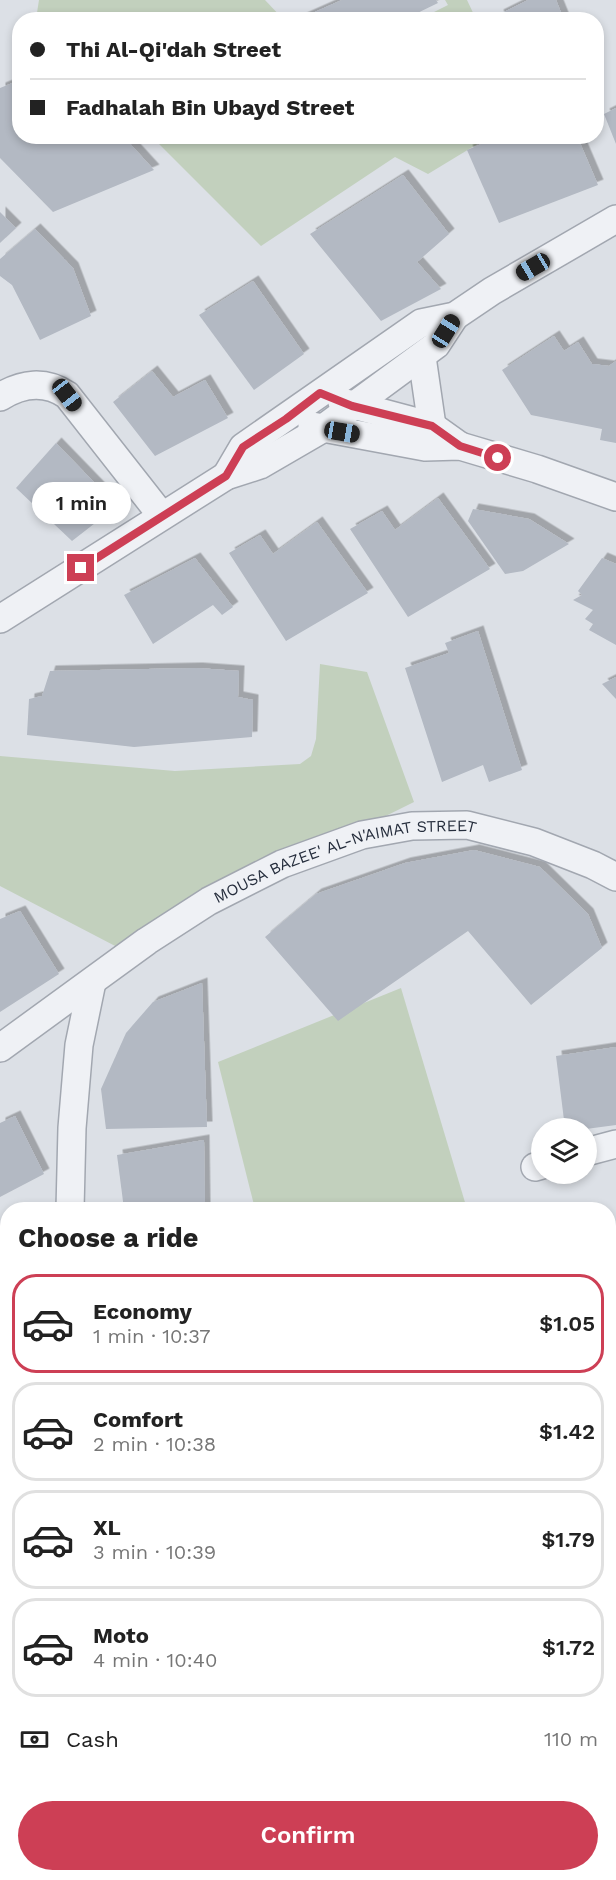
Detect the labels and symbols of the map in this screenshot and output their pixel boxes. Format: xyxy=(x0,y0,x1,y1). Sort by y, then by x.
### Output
car xyxy=(513,250,553,284)
car xyxy=(429,311,463,351)
car xyxy=(49,375,85,415)
car xyxy=(323,420,361,444)
route start xyxy=(484,444,511,471)
callout: 1 min xyxy=(32,481,130,523)
route end xyxy=(67,554,94,581)
street label: MOUSA BAZEE' AL-N'AIMAT STREET xyxy=(211,816,479,907)

